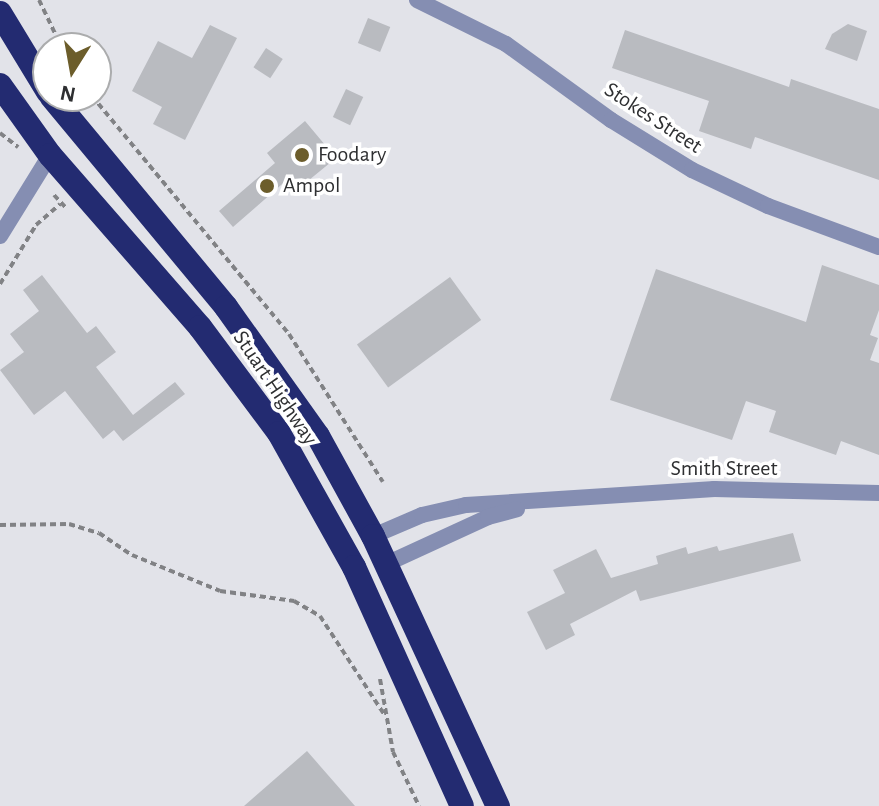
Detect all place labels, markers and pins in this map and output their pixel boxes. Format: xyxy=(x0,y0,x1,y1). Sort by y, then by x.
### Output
place label: Foodary xyxy=(318,142,386,168)
marker: Foodary xyxy=(293,146,311,164)
place label: Ampol xyxy=(283,173,341,199)
marker: Ampol xyxy=(258,177,276,195)

